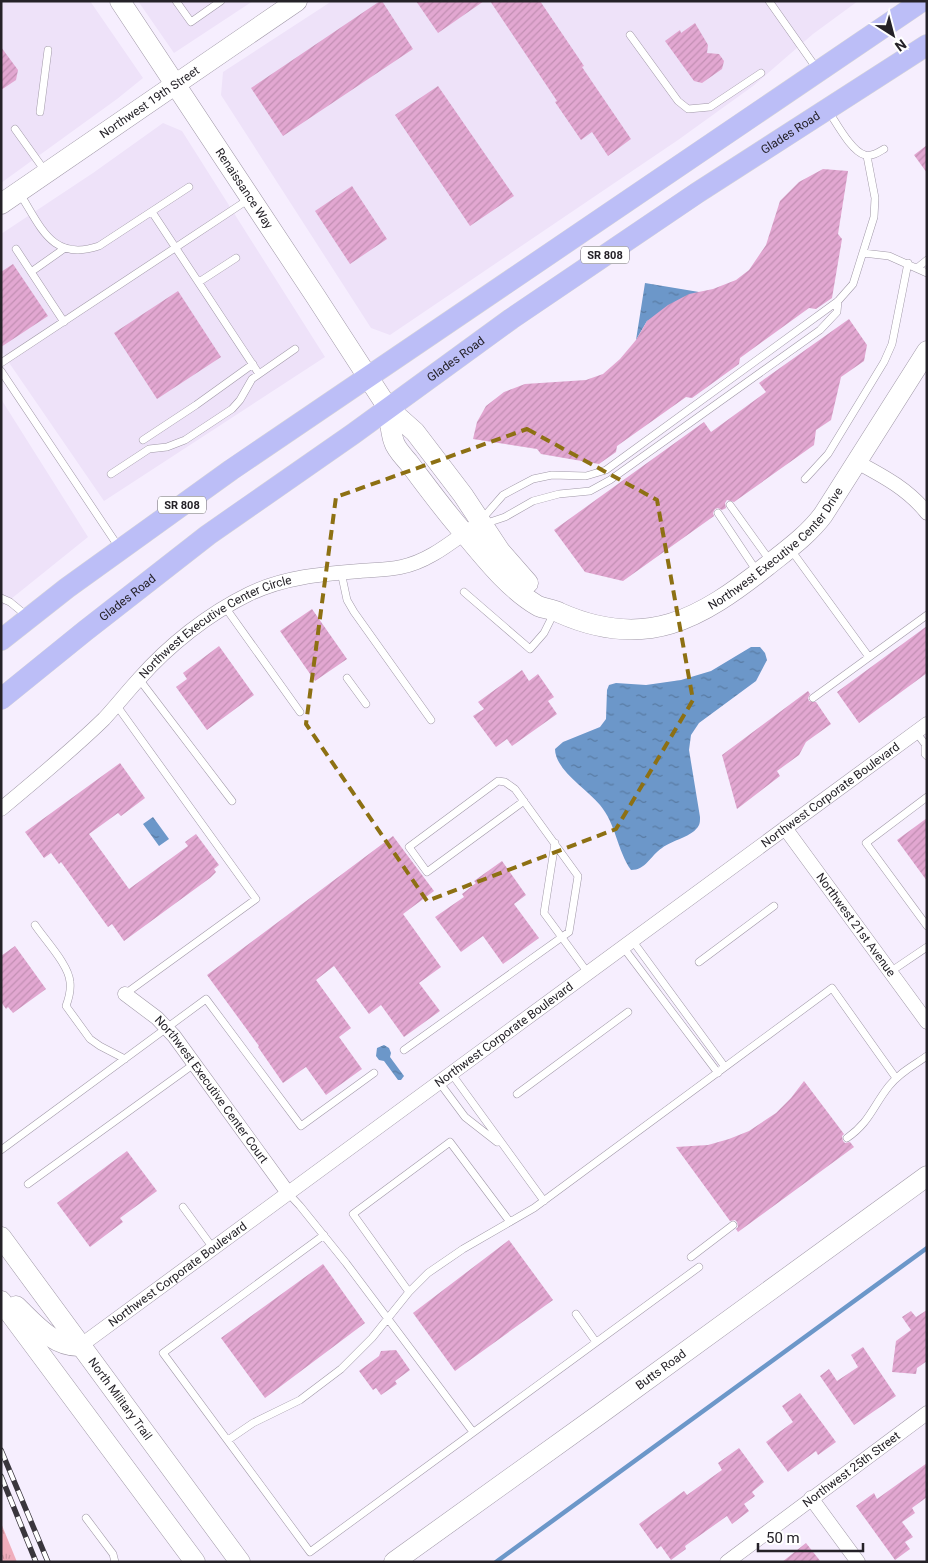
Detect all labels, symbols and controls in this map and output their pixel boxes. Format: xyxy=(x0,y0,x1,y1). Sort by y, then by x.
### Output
north arrow xyxy=(868,10,918,60)
text: N xyxy=(892,36,909,55)
street label: Northwest 19th Street xyxy=(97,63,202,141)
street label: Glades Road xyxy=(758,109,823,157)
street label: Renaissance Way xyxy=(213,146,276,232)
road number: SR 808 xyxy=(581,246,629,264)
street label: Glades Road xyxy=(424,334,487,385)
street label: Northwest Executive Center Drive xyxy=(706,485,846,613)
road number: SR 808 xyxy=(158,496,206,514)
street label: Glades Road xyxy=(97,572,158,624)
street label: Northwest Executive Center Circle xyxy=(136,573,293,681)
street label: Northwest Corporate Boulevard xyxy=(759,740,902,850)
street label: Northwest 21st Avenue xyxy=(813,870,898,979)
street label: Northwest Corporate Boulevard xyxy=(432,979,576,1090)
street label: Northwest Executive Center Court xyxy=(152,1013,271,1166)
street label: Northwest Corporate Boulevard xyxy=(106,1219,249,1330)
street label: Butts Road xyxy=(633,1347,689,1393)
street label: North Military Trail xyxy=(85,1355,155,1443)
street label: Northwest 25th Street xyxy=(800,1429,903,1510)
scale bar xyxy=(758,1520,863,1552)
text: 50 m xyxy=(766,1529,800,1547)

